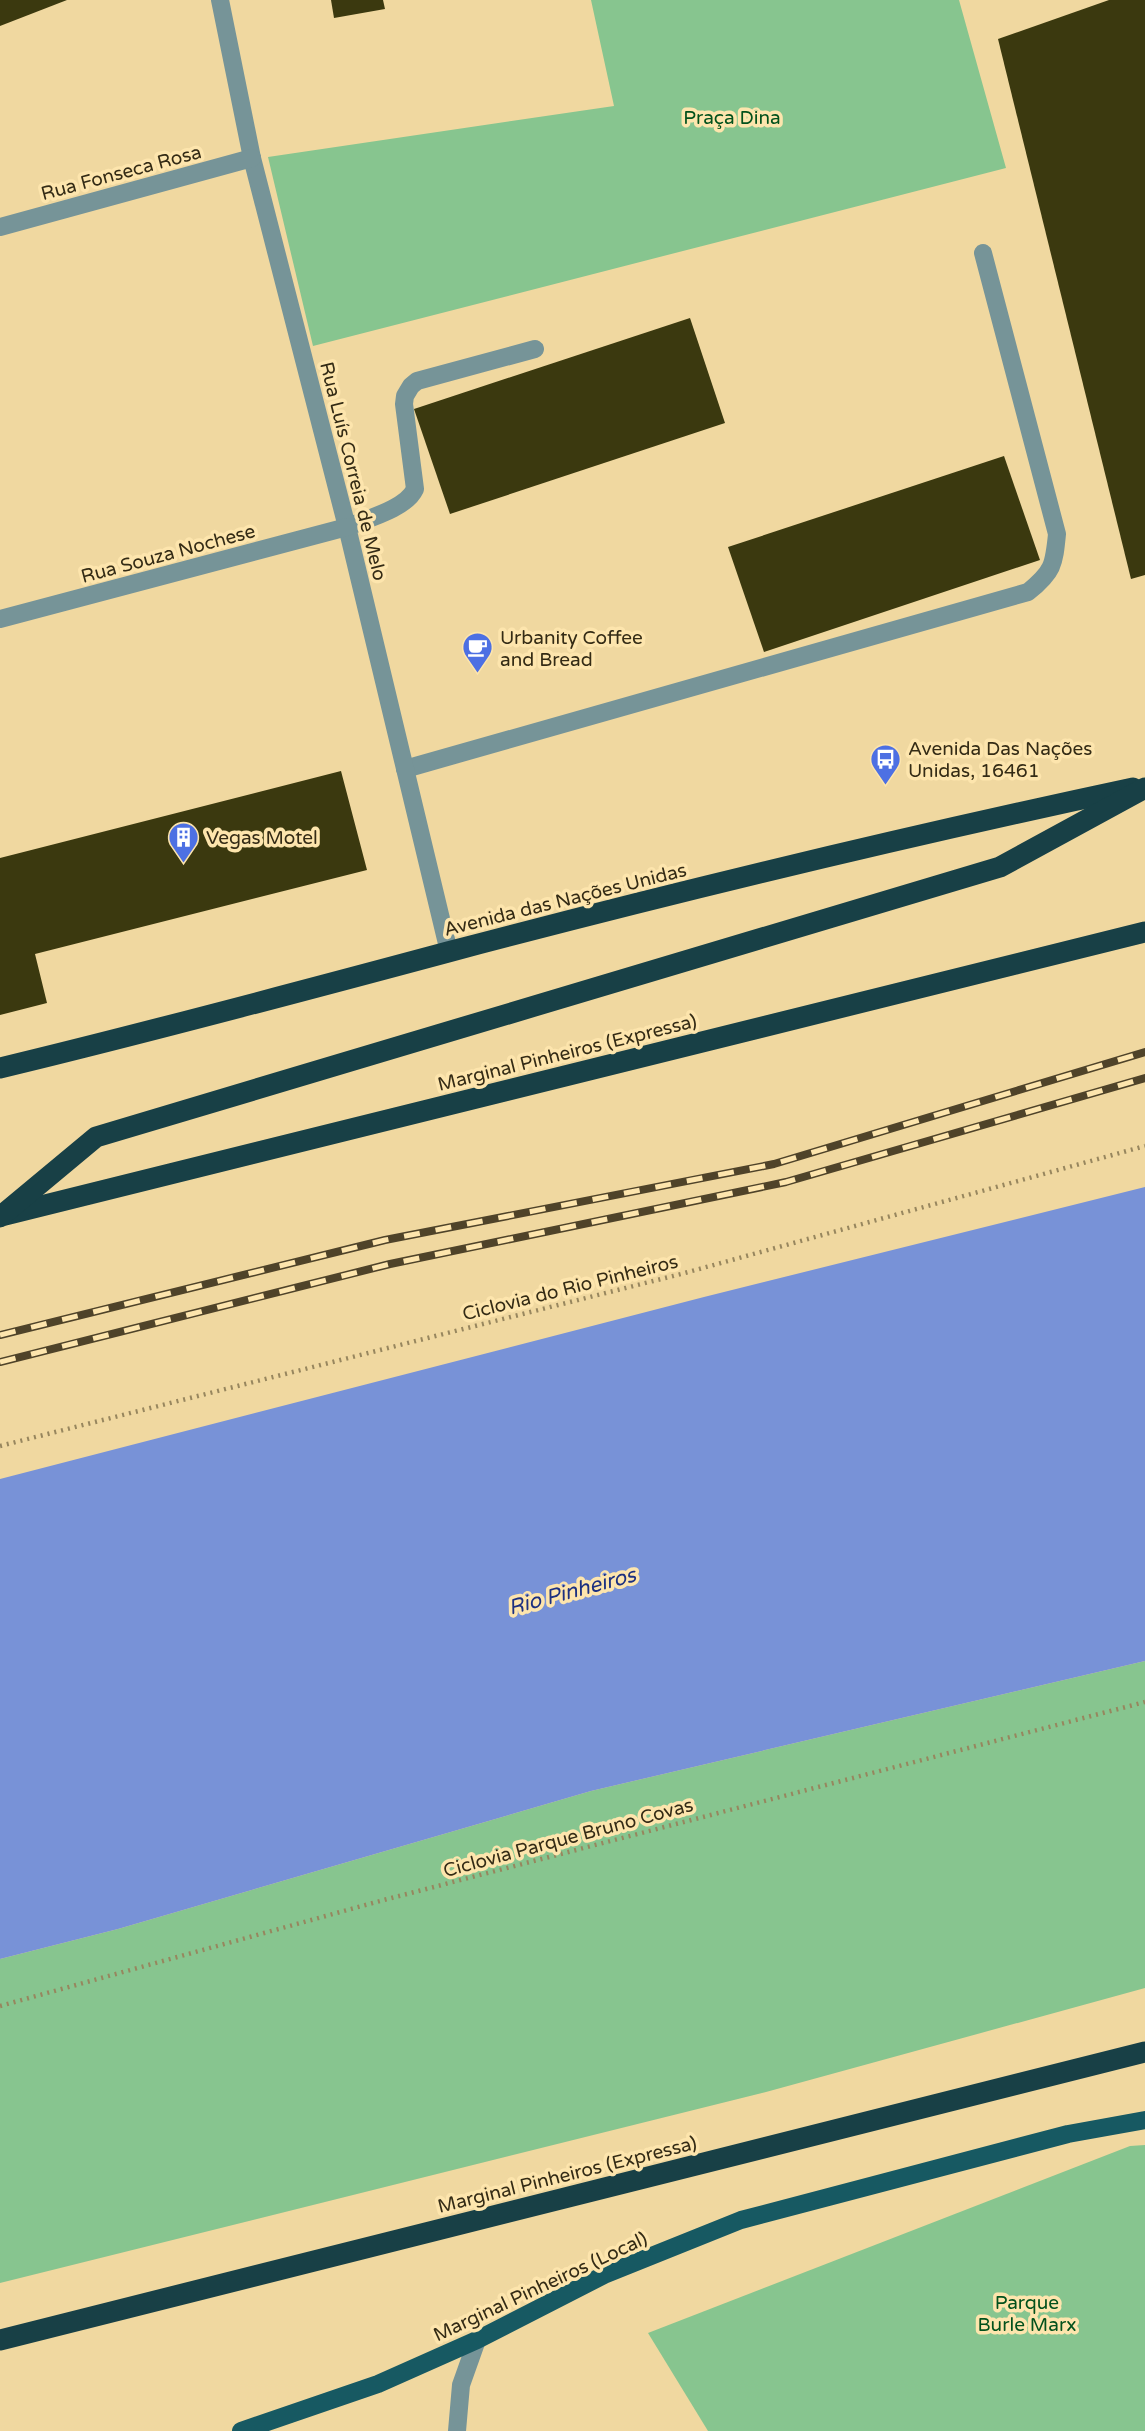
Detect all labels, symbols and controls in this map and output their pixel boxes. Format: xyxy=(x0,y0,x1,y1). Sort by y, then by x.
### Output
park label: Praça Dina xyxy=(683,107,781,129)
street label: Rua Fonseca Rosa xyxy=(39,141,204,205)
street label: Rua Luís Correia de Melo xyxy=(315,360,391,583)
street label: Rua Souza Nochese xyxy=(79,520,258,588)
place label: Urbanity Coffee and Bread xyxy=(500,627,643,671)
cafe icon: Urbanity Coffee and Bread xyxy=(460,631,494,675)
place label: Avenida Das Nações Unidas, 16461 xyxy=(908,738,1092,782)
bus stop icon: Avenida Das Nações Unidas, 16461 xyxy=(868,742,902,786)
building icon: Vegas Motel xyxy=(166,820,200,864)
place label: Vegas Motel xyxy=(206,827,318,849)
street label: Avenida das Nações Unidas xyxy=(442,859,689,941)
street label: Marginal Pinheiros (Expressa) xyxy=(435,1010,699,1096)
street label: Ciclovia do Rio Pinheiros xyxy=(460,1251,680,1325)
water label: Rio Pinheiros xyxy=(506,1562,640,1620)
street label: Ciclovia Parque Bruno Covas xyxy=(441,1794,696,1882)
street label: Marginal Pinheiros (Expressa) xyxy=(435,2132,699,2218)
street label: Marginal Pinheiros (Local) xyxy=(430,2228,651,2346)
park label: Parque Burle Marx xyxy=(978,2292,1076,2336)

